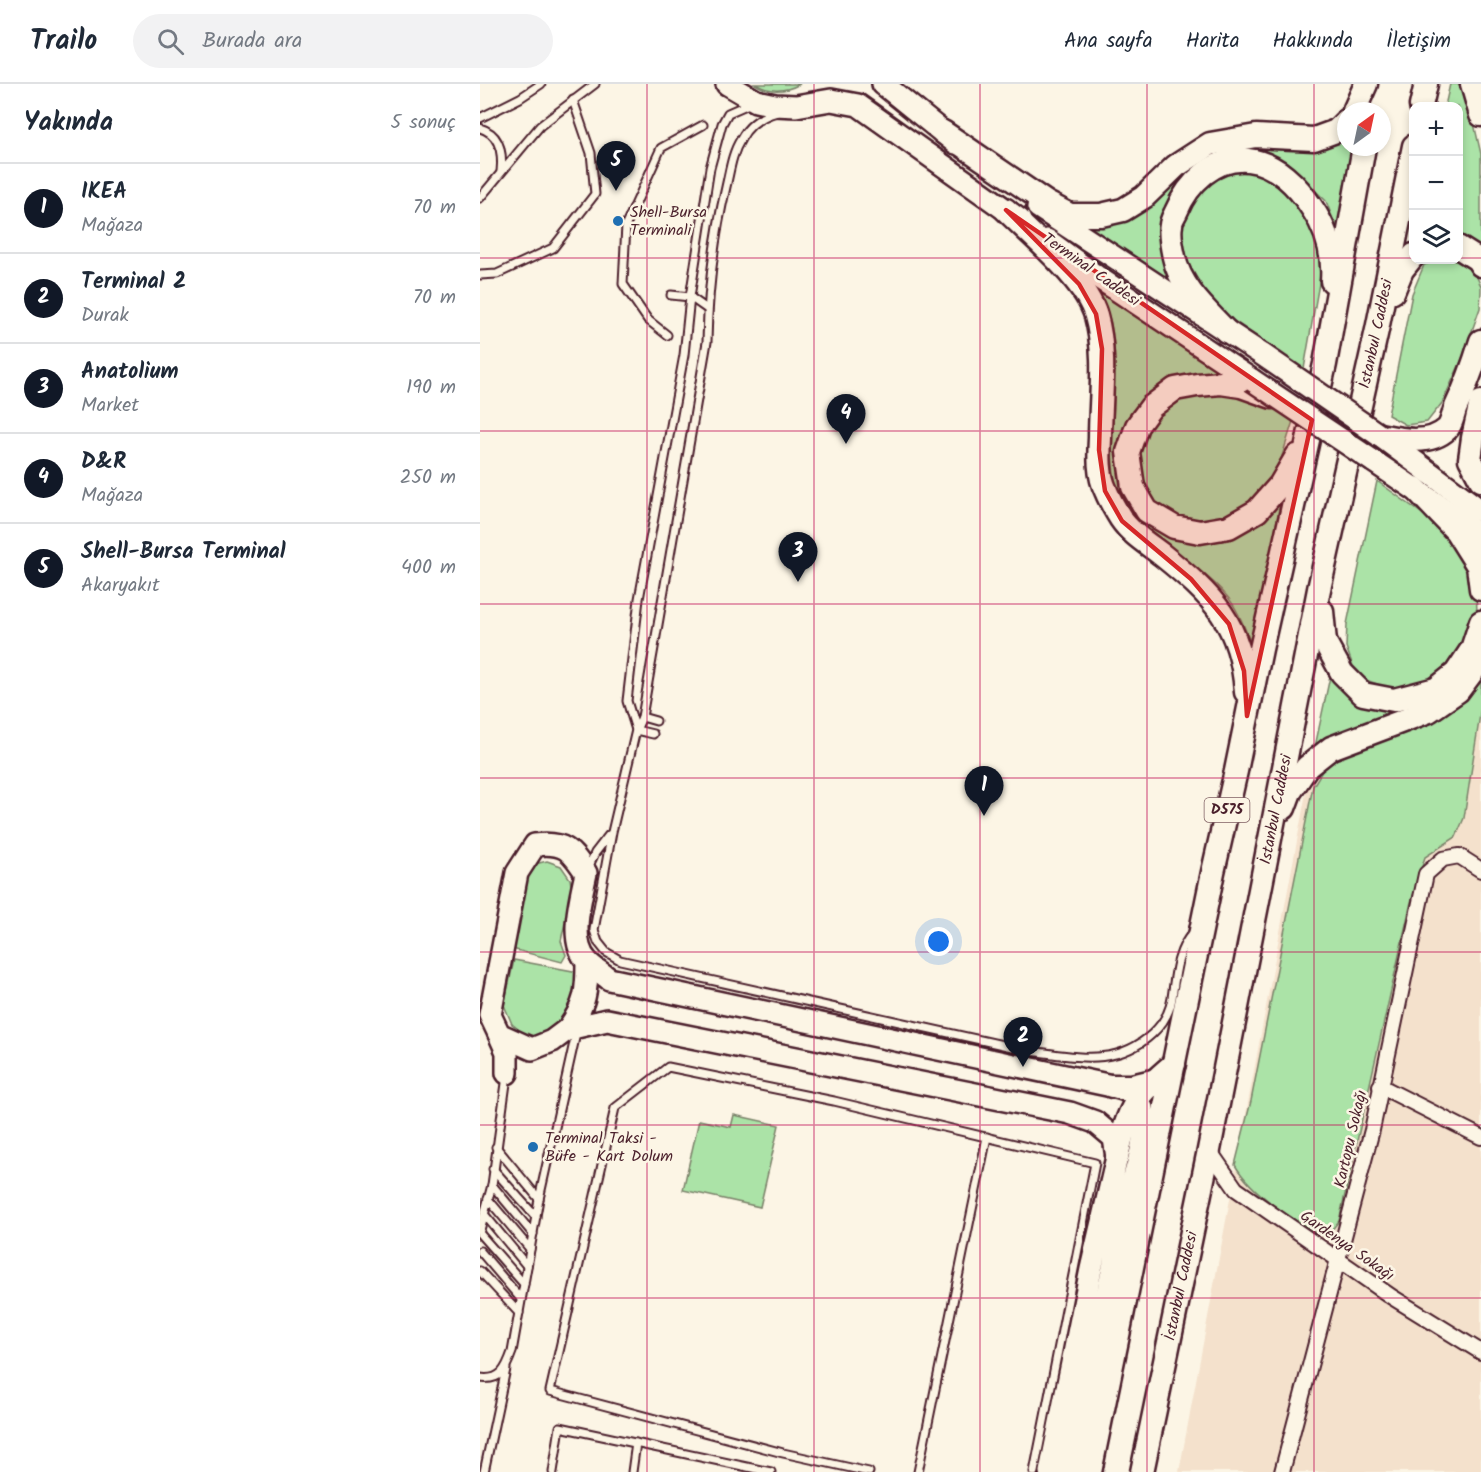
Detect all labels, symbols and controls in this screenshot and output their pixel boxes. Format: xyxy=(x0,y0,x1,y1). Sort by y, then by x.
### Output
search box xyxy=(133,14,553,68)
text: Trailo xyxy=(30,19,97,64)
text: Burada ara xyxy=(202,24,302,59)
icon: search xyxy=(154,25,187,58)
text: Ana sayfa xyxy=(1064,25,1153,58)
text: Harita xyxy=(1186,25,1240,58)
text: Hakkında xyxy=(1273,25,1353,58)
text: İletişim xyxy=(1386,25,1451,58)
text: Yakında xyxy=(24,102,113,144)
north arrow xyxy=(1337,102,1391,156)
map controls xyxy=(1409,102,1463,264)
button: + xyxy=(1409,102,1463,156)
text: 5 sonuç xyxy=(390,107,456,139)
pin: 5 xyxy=(596,141,636,191)
button: − xyxy=(1409,156,1463,210)
text: IKEA xyxy=(81,175,127,210)
text: 1 xyxy=(40,192,47,224)
text: 70 m xyxy=(413,192,456,224)
place label: Shell-Bursa Terminali xyxy=(630,200,707,243)
text: Mağaza xyxy=(81,210,143,242)
button: layers xyxy=(1409,210,1463,264)
marker: Shell-Bursa Terminali xyxy=(611,214,625,228)
street label: Terminal Caddesi xyxy=(1037,227,1146,314)
text: Terminal 2 xyxy=(81,265,186,300)
street label: İstanbul Caddesi xyxy=(1352,276,1400,391)
text: 2 xyxy=(38,282,49,314)
text: 70 m xyxy=(413,282,456,314)
text: Durak xyxy=(81,300,129,332)
text: Anatolium xyxy=(81,355,179,390)
text: 3 xyxy=(38,372,49,404)
text: 190 m xyxy=(406,372,456,404)
text: Market xyxy=(81,390,139,422)
pin: 4 xyxy=(826,394,866,444)
text: D&R xyxy=(81,445,126,480)
text: 4 xyxy=(38,462,49,494)
text: 250 m xyxy=(400,462,456,494)
text: Mağaza xyxy=(81,480,143,512)
pin: 3 xyxy=(778,532,818,582)
text: Shell-Bursa Terminal xyxy=(81,535,286,570)
text: 5 xyxy=(38,552,49,584)
text: 400 m xyxy=(401,552,456,584)
text: Akaryakıt xyxy=(81,570,160,602)
street label: İstanbul Caddesi xyxy=(1253,751,1299,866)
pin: 1 xyxy=(964,766,1004,816)
road number: D575 xyxy=(1204,798,1250,822)
your location xyxy=(924,927,953,956)
pin: 2 xyxy=(1004,1018,1042,1067)
street label: Kartopu Sokağı xyxy=(1328,1088,1374,1190)
place label: Terminal Taksi - Büfe - Kart Dolum xyxy=(545,1126,673,1169)
marker: Terminal Taksi - Büfe - Kart Dolum xyxy=(526,1140,540,1154)
street label: Gardenya Sokağı xyxy=(1295,1204,1399,1288)
street label: İstanbul Caddesi xyxy=(1157,1228,1205,1343)

